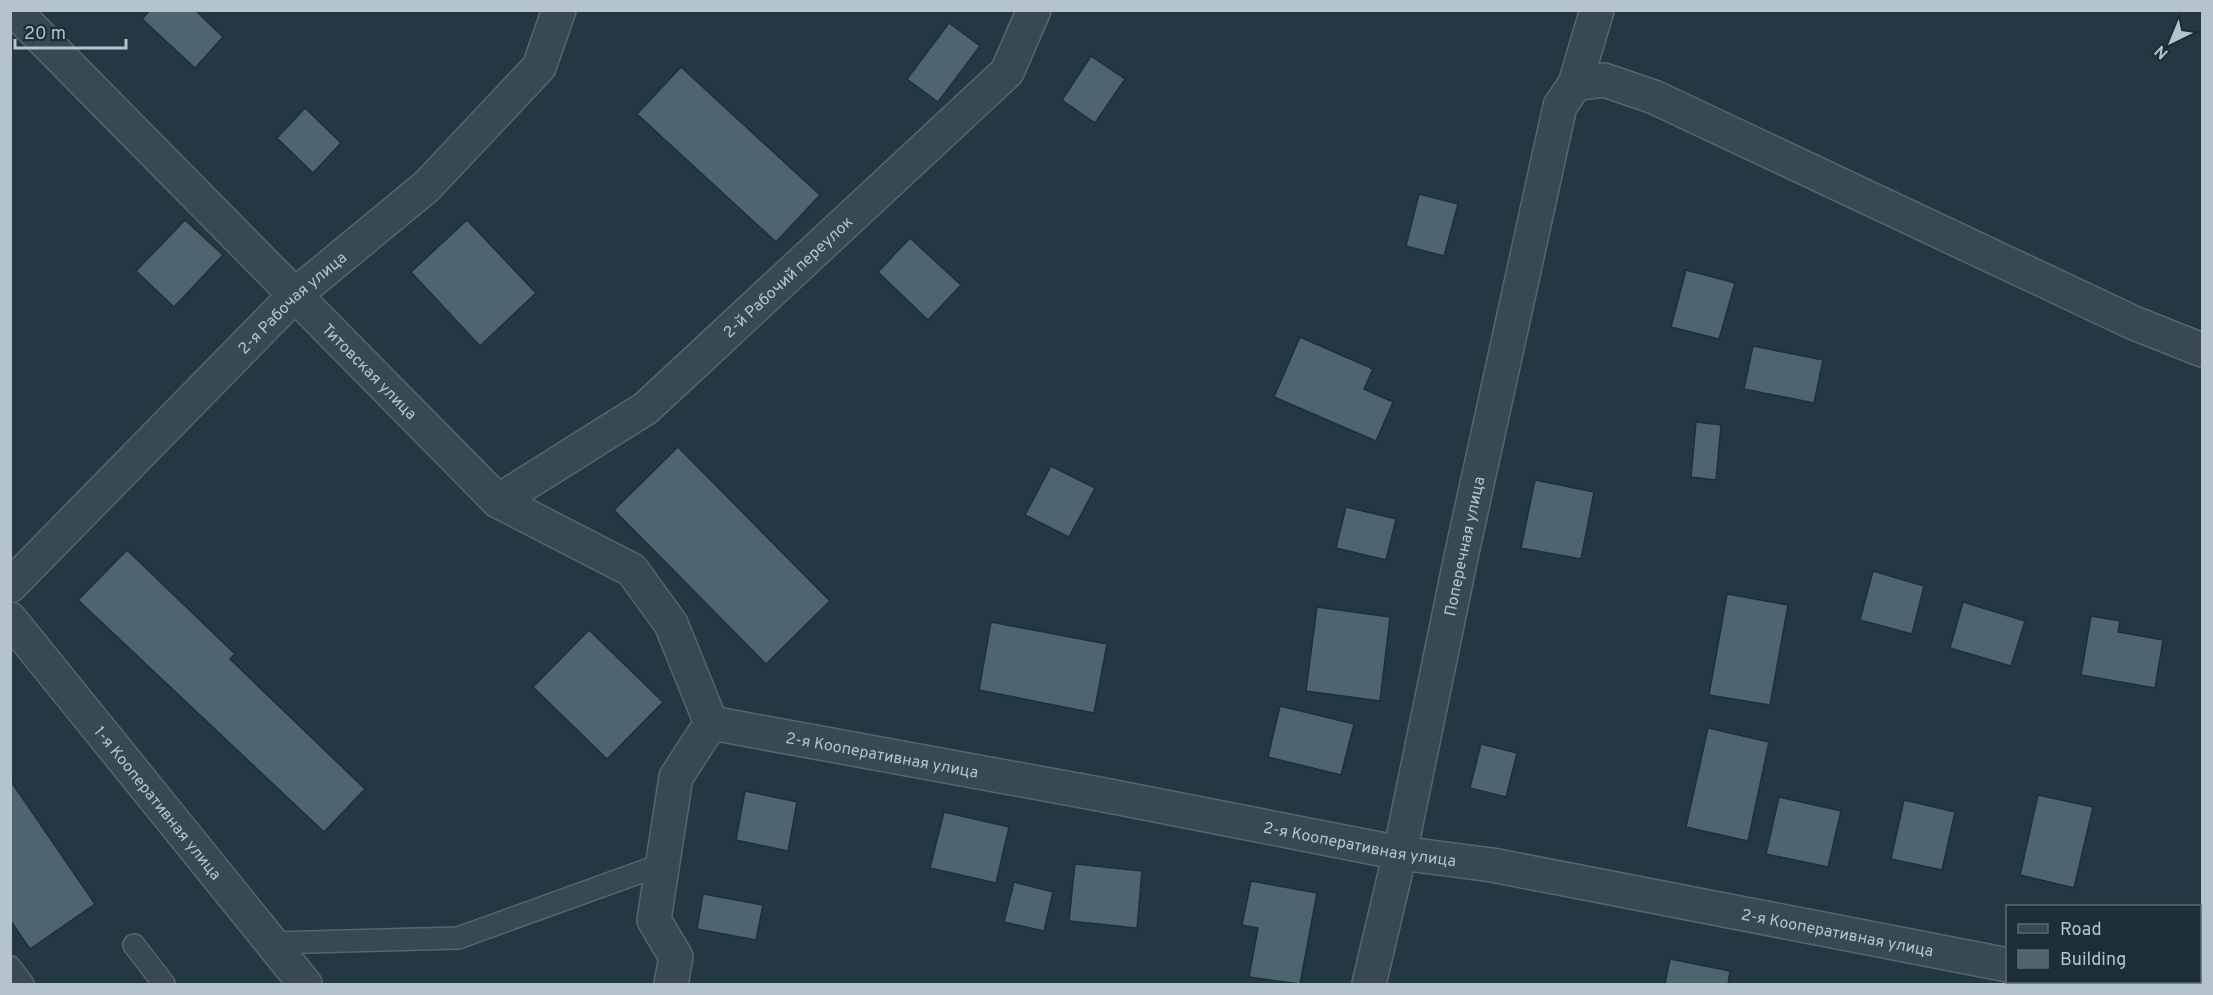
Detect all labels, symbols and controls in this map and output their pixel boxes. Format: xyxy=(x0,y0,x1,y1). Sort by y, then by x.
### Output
scale bar xyxy=(15,12,126,50)
north arrow xyxy=(2141,12,2201,72)
text: 20 m xyxy=(24,23,66,46)
text: N xyxy=(2151,40,2173,63)
street label: 2-й Рабочий переулок xyxy=(720,213,858,343)
street label: 2-я Рабочая улица xyxy=(235,248,352,359)
street label: Титовская улица xyxy=(317,320,420,425)
street label: Поперечная улица xyxy=(1441,475,1490,618)
street label: 1-я Кооперативная улица xyxy=(89,723,225,885)
street label: 2-я Кооперативная улица xyxy=(784,729,980,784)
street label: 2-я Кооперативная улица xyxy=(1261,818,1457,872)
legend xyxy=(2006,905,2201,983)
street label: 2-я Кооперативная улица xyxy=(1739,906,1935,962)
text: Road xyxy=(2060,919,2102,942)
text: Building xyxy=(2060,949,2126,972)

